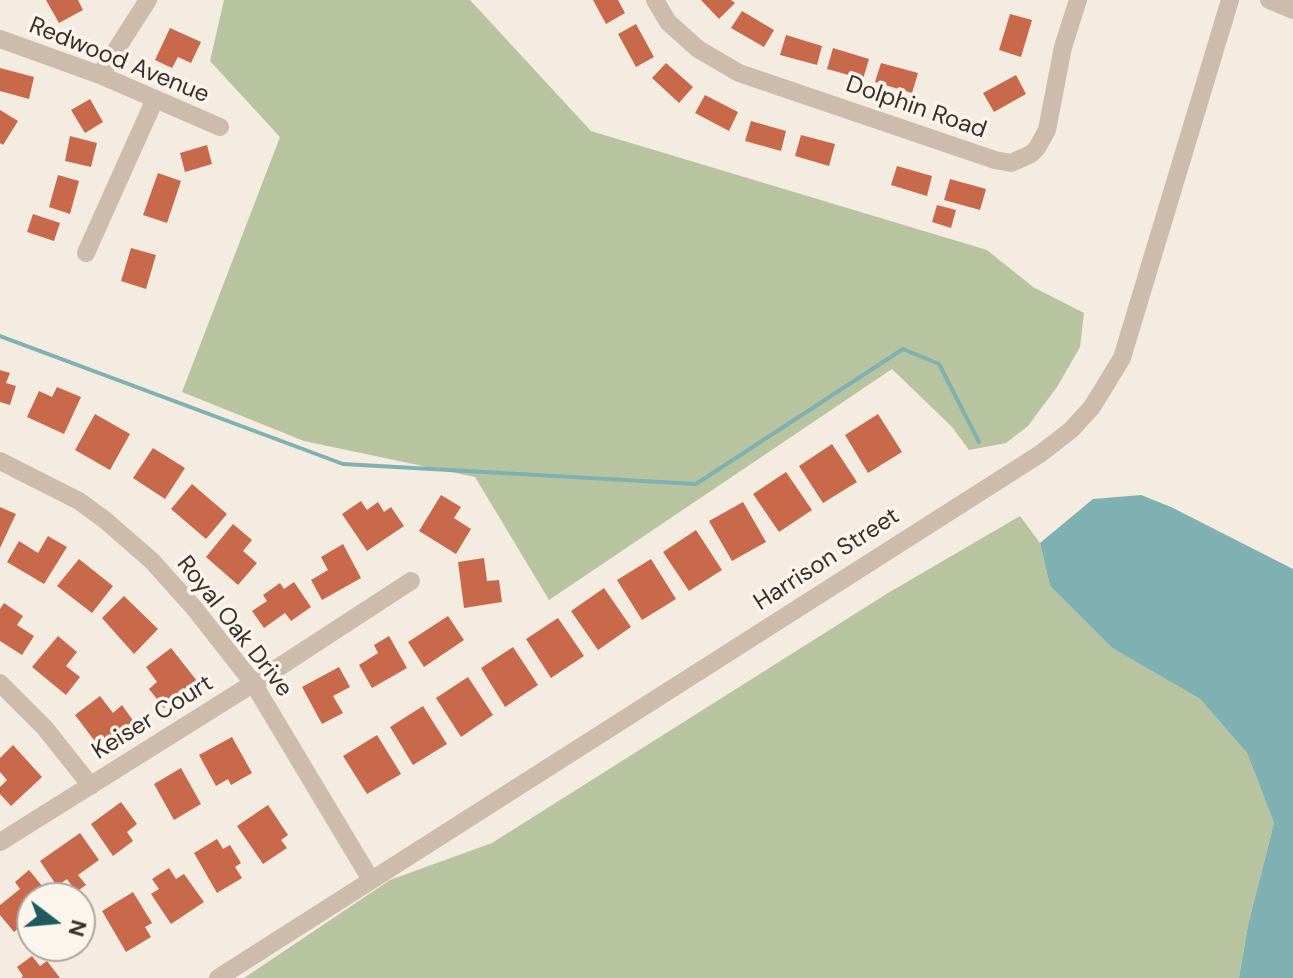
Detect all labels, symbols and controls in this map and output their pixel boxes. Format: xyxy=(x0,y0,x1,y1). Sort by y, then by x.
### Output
street label: Redwood Avenue xyxy=(25,12,213,110)
street label: Dolphin Road xyxy=(842,71,990,145)
street label: Harrison Street xyxy=(749,502,905,618)
street label: Royal Oak Drive xyxy=(170,551,298,703)
street label: Keiser Court xyxy=(87,669,219,767)
north arrow xyxy=(16,882,96,962)
text: N xyxy=(61,916,94,940)

